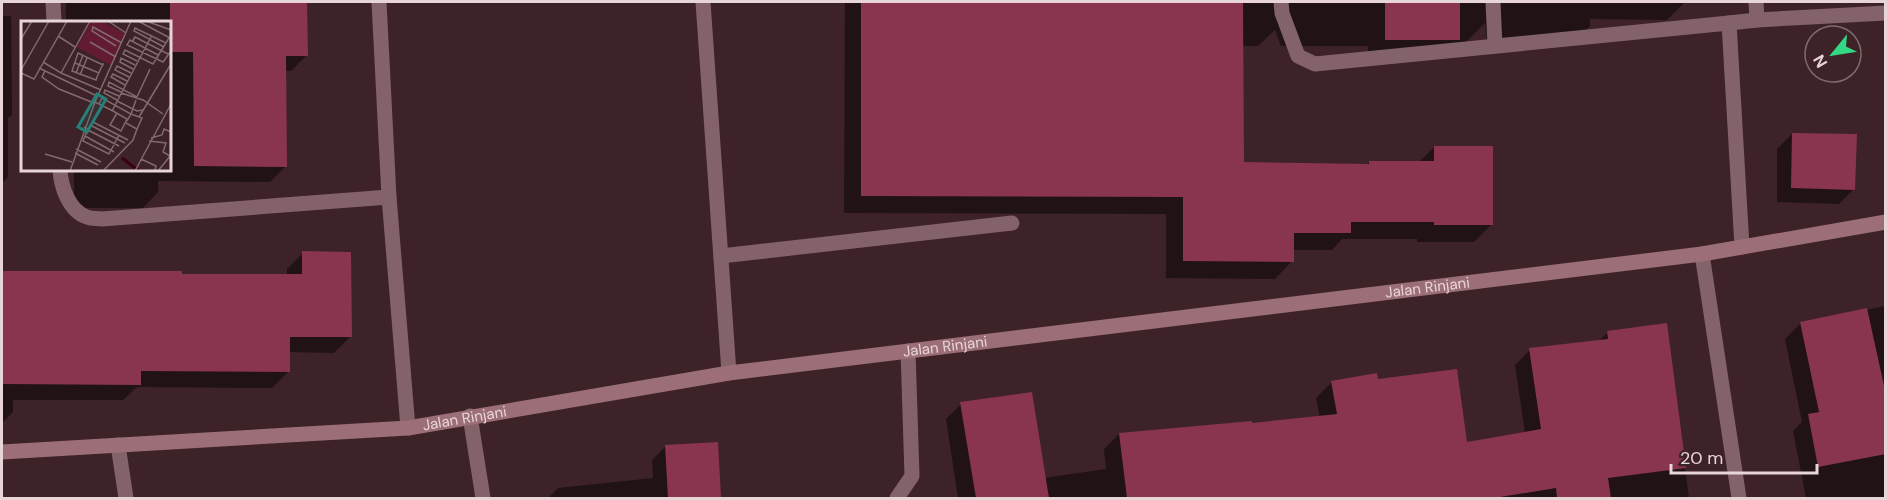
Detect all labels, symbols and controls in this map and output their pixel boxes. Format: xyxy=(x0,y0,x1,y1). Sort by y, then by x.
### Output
inset map xyxy=(21,21,171,171)
north arrow xyxy=(1803,24,1863,84)
text: N xyxy=(1808,51,1832,72)
street label: Jalan Rinjani xyxy=(1384,272,1471,303)
street label: Jalan Rinjani xyxy=(902,331,988,362)
street label: Jalan Rinjani xyxy=(421,401,508,435)
scale bar xyxy=(1671,437,1816,475)
text: 20 m xyxy=(1680,446,1723,470)

